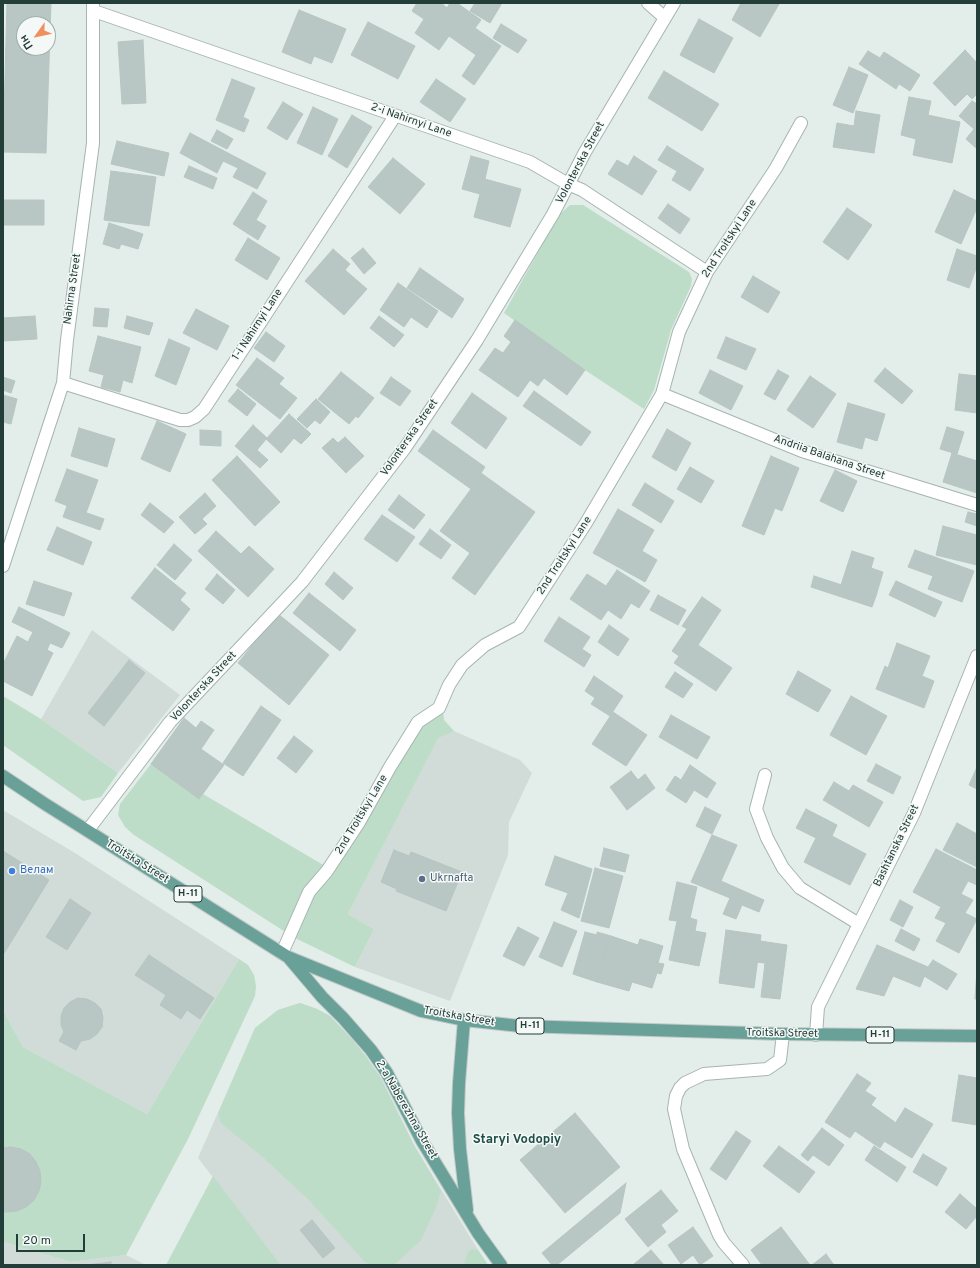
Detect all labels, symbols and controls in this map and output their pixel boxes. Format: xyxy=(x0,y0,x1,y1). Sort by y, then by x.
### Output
north arrow xyxy=(16,16,56,56)
text: Пн xyxy=(17,32,37,52)
street label: 2-i Nahirnyi Lane xyxy=(369,101,453,141)
street label: Volonterska Street xyxy=(554,120,608,206)
street label: 2nd Troitskyi Lane xyxy=(700,197,760,281)
street label: Nahirna Street xyxy=(61,253,85,325)
street label: 1-i Nahirnyi Lane xyxy=(230,287,286,363)
street label: Volonterska Street xyxy=(379,397,441,479)
street label: Andriia Balahana Street xyxy=(772,433,886,483)
street label: 2nd Troitskyi Lane xyxy=(535,514,595,598)
street label: Volonterska Street xyxy=(168,649,240,725)
street label: 2nd Troitskyi Lane xyxy=(333,773,391,857)
street label: Bashtanska Street xyxy=(871,803,923,889)
street label: Troitska Street xyxy=(103,837,171,887)
place label: Велам xyxy=(20,864,53,878)
marker: Велам xyxy=(7,866,17,876)
place label: Ukrnafta xyxy=(430,872,473,886)
marker: Ukrnafta xyxy=(417,874,427,884)
road number: Н-11 xyxy=(174,886,202,902)
street label: Troitska Street xyxy=(422,1004,496,1030)
road number: Н-11 xyxy=(516,1018,544,1034)
street label: Troitska Street xyxy=(746,1027,818,1041)
road number: Н-11 xyxy=(866,1027,894,1043)
street label: 2-a Naberezhna Street xyxy=(372,1058,440,1162)
district label: Staryi Vodopiy xyxy=(473,1132,561,1148)
scale bar xyxy=(18,1226,87,1252)
text: 20 m xyxy=(23,1233,51,1249)

